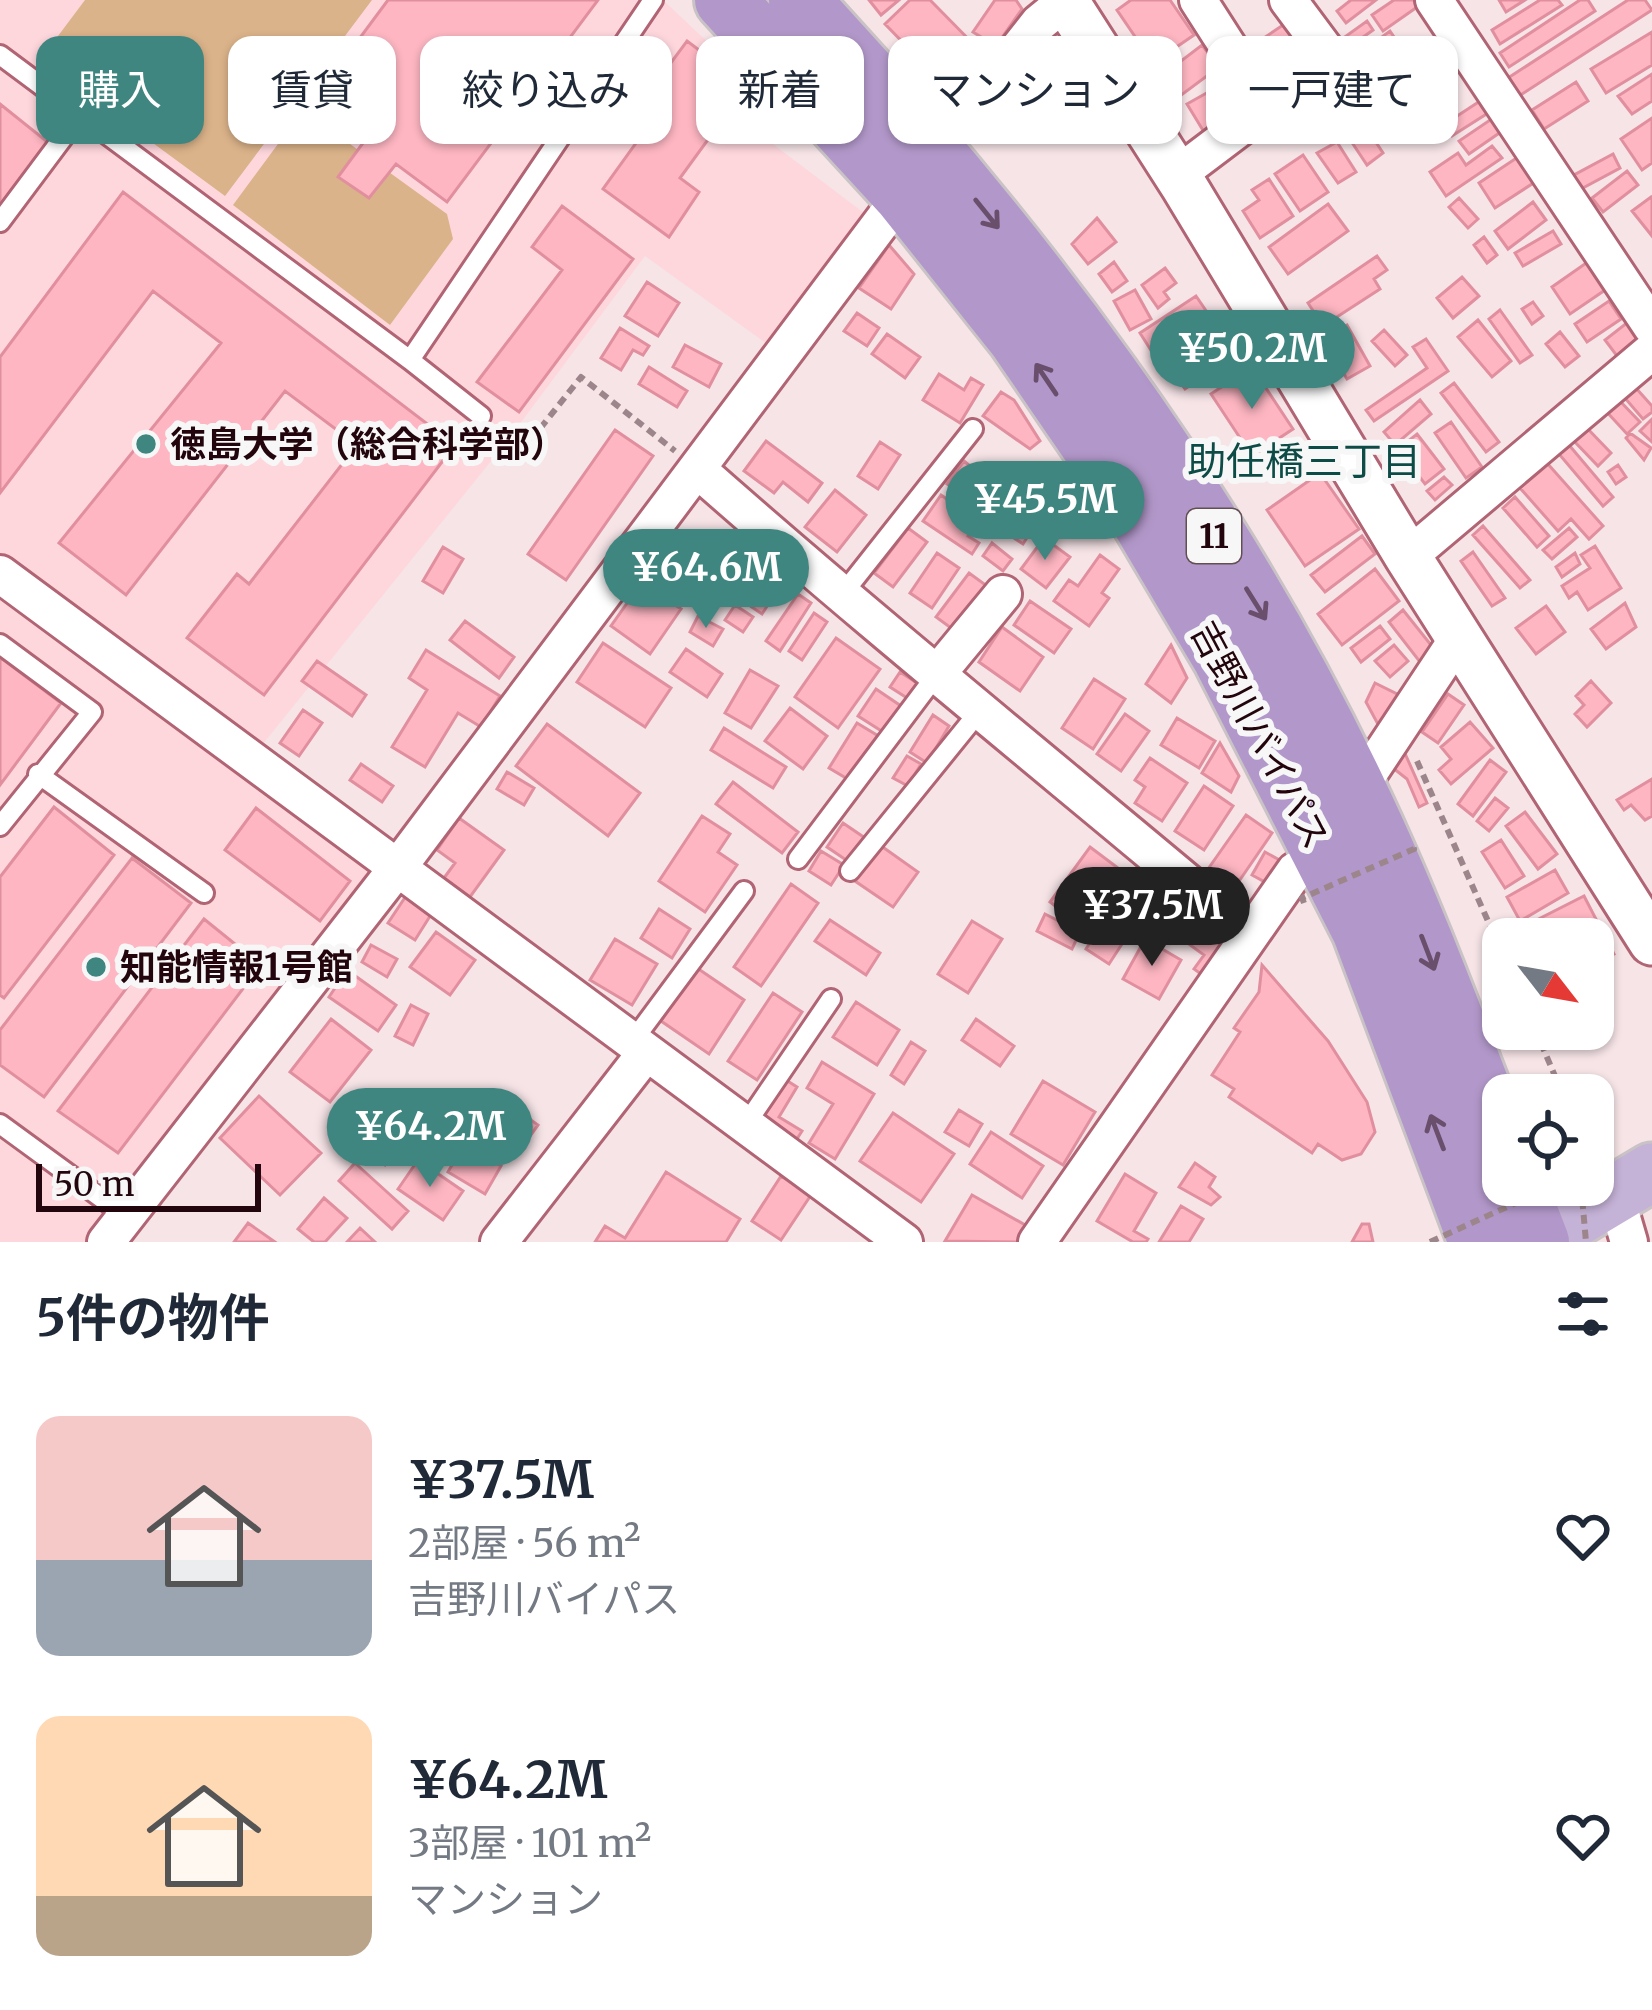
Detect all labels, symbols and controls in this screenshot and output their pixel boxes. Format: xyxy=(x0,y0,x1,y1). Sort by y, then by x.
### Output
chip: 購入 xyxy=(36,36,204,144)
chip: 賃貸 xyxy=(228,36,396,144)
chip: 絞り込み xyxy=(420,36,672,144)
chip: 新着 xyxy=(696,36,864,144)
chip: マンション xyxy=(888,36,1182,144)
chip: 一戸建て xyxy=(1206,36,1458,144)
one-way arrow xyxy=(973,198,1000,230)
pin: ¥50.2M xyxy=(1154,310,1350,412)
text: ¥50.2M xyxy=(1177,324,1327,373)
one-way arrow xyxy=(1034,363,1059,397)
place label: 徳島大学（総合科学部） xyxy=(170,422,566,467)
marker: 徳島大学（総合科学部） xyxy=(133,431,159,457)
district label: 助任橋三丁目 xyxy=(1187,437,1421,486)
pin: ¥45.5M xyxy=(947,461,1143,563)
text: ¥45.5M xyxy=(972,475,1118,524)
road number: 11 xyxy=(1187,509,1241,563)
pin: ¥64.6M xyxy=(608,529,804,631)
text: ¥64.6M xyxy=(630,543,782,592)
one-way arrow xyxy=(1244,586,1268,620)
street label: 吉野川バイパス xyxy=(1181,614,1339,856)
pin: ¥37.5M xyxy=(1054,867,1250,969)
text: ¥37.5M xyxy=(1081,881,1223,930)
north arrow xyxy=(1482,918,1614,1050)
map controls xyxy=(1482,918,1614,1206)
one-way arrow xyxy=(1419,934,1441,971)
place label: 知能情報1号館 xyxy=(120,945,353,990)
marker: 知能情報1号館 xyxy=(83,954,109,980)
button: locate xyxy=(1482,1074,1614,1206)
pin: ¥64.2M xyxy=(332,1088,528,1190)
text: ¥64.2M xyxy=(354,1102,506,1151)
one-way arrow xyxy=(1425,1115,1447,1152)
scale bar xyxy=(36,1158,261,1211)
text: 50 m xyxy=(54,1164,135,1205)
icon: filters xyxy=(1550,1281,1616,1347)
text: 5件の物件 xyxy=(36,1286,270,1350)
text: ¥37.5M xyxy=(408,1448,594,1512)
icon: home xyxy=(132,1464,276,1608)
icon: heart xyxy=(1550,1503,1616,1569)
text: 2部屋 · 56 m² xyxy=(408,1519,641,1568)
text: 吉野川バイパス xyxy=(408,1575,680,1624)
text: ¥64.2M xyxy=(408,1748,607,1812)
icon: home xyxy=(132,1764,276,1908)
icon: heart xyxy=(1550,1803,1616,1869)
text: 3部屋 · 101 m² xyxy=(408,1819,651,1868)
text: マンション xyxy=(408,1875,603,1924)

